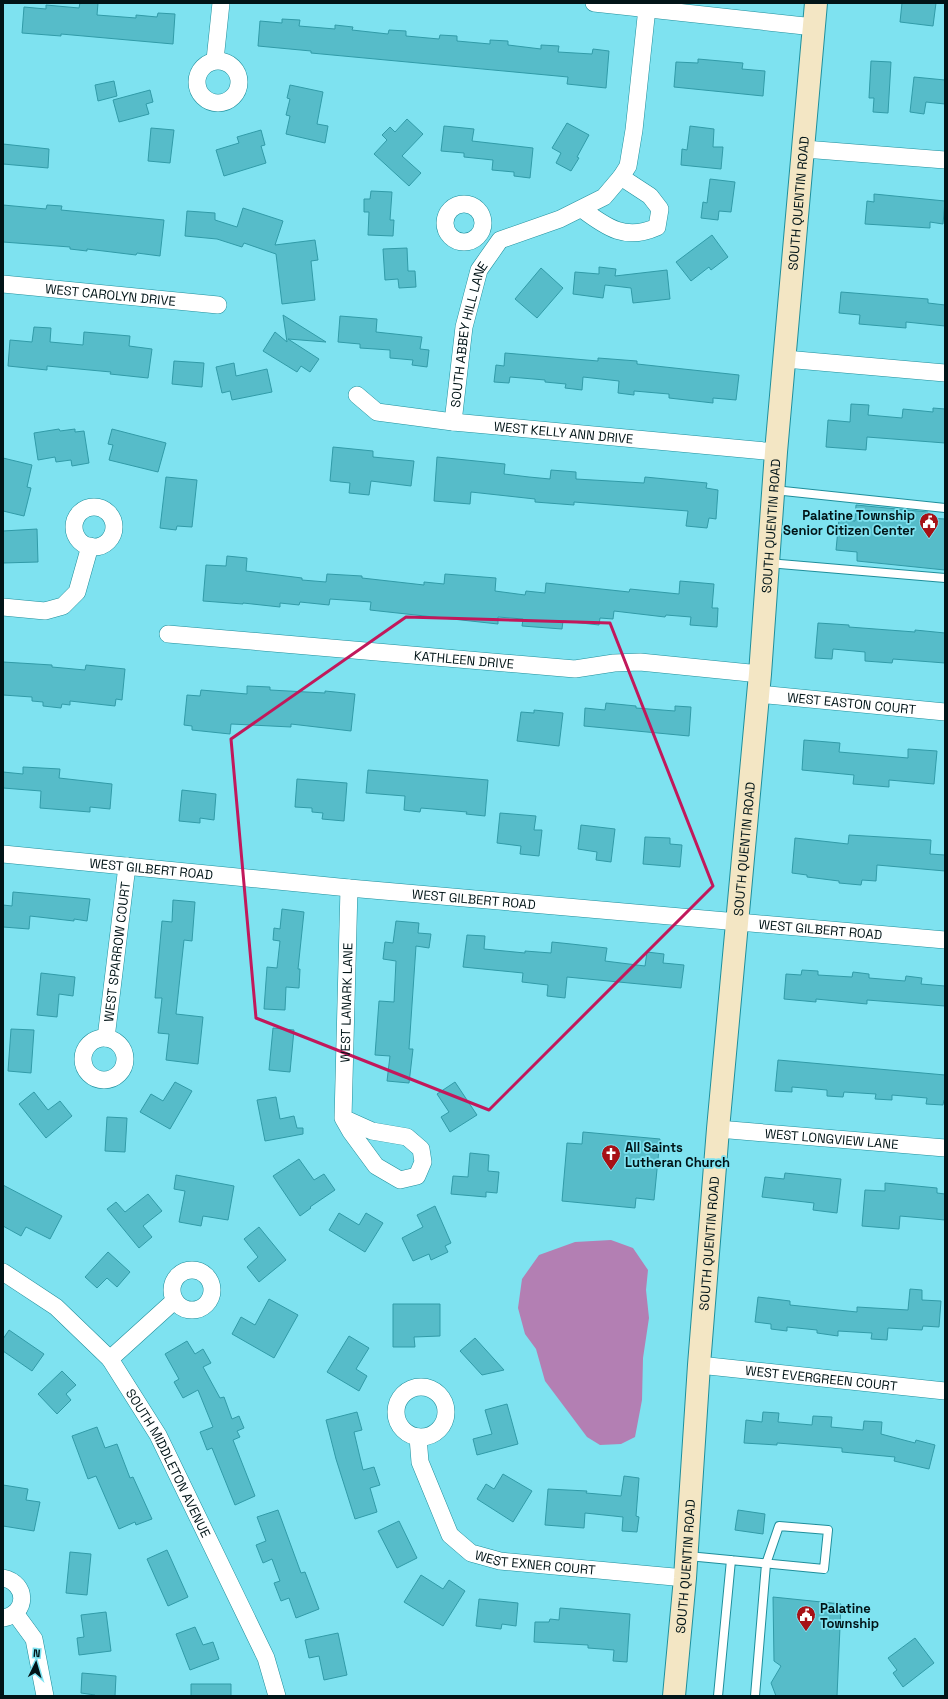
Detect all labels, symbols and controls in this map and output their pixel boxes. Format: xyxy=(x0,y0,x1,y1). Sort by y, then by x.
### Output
street label: SOUTH QUENTIN ROAD xyxy=(784,135,813,271)
street label: SOUTH ABBEY HILL LANE xyxy=(446,258,491,408)
street label: WEST CAROLYN DRIVE xyxy=(44,280,177,309)
street label: WEST KELLY ANN DRIVE xyxy=(493,417,634,447)
street label: SOUTH QUENTIN ROAD xyxy=(757,458,784,594)
place label: Palatine Township Senior Citizen Center xyxy=(783,507,915,539)
public building icon: Palatine Township Senior Citizen Center xyxy=(918,511,940,539)
street label: KATHLEEN DRIVE xyxy=(413,647,515,672)
street label: WEST EASTON COURT xyxy=(786,688,917,718)
street label: SOUTH QUENTIN ROAD xyxy=(729,781,759,917)
street label: WEST GILBERT ROAD xyxy=(89,854,214,883)
street label: WEST SPARROW COURT xyxy=(100,880,134,1023)
street label: WEST GILBERT ROAD xyxy=(411,885,536,913)
street label: WEST GILBERT ROAD xyxy=(758,915,883,943)
street label: WEST LANARK LANE xyxy=(336,943,356,1063)
street label: WEST LONGVIEW LANE xyxy=(764,1124,899,1153)
place label: All Saints Lutheran Church xyxy=(625,1139,730,1171)
church icon: All Saints Lutheran Church xyxy=(600,1143,622,1171)
street label: SOUTH QUENTIN ROAD xyxy=(695,1176,723,1311)
street label: WEST EVERGREEN COURT xyxy=(744,1361,899,1394)
street label: SOUTH MIDDLETON AVENUE xyxy=(122,1385,215,1540)
street label: SOUTH QUENTIN ROAD xyxy=(671,1499,699,1634)
street label: WEST EXNER COURT xyxy=(473,1546,597,1578)
place label: Palatine Township xyxy=(820,1600,879,1632)
public building icon: Palatine Township xyxy=(795,1604,817,1632)
north arrow xyxy=(16,1643,56,1683)
text: N xyxy=(33,1646,41,1660)

